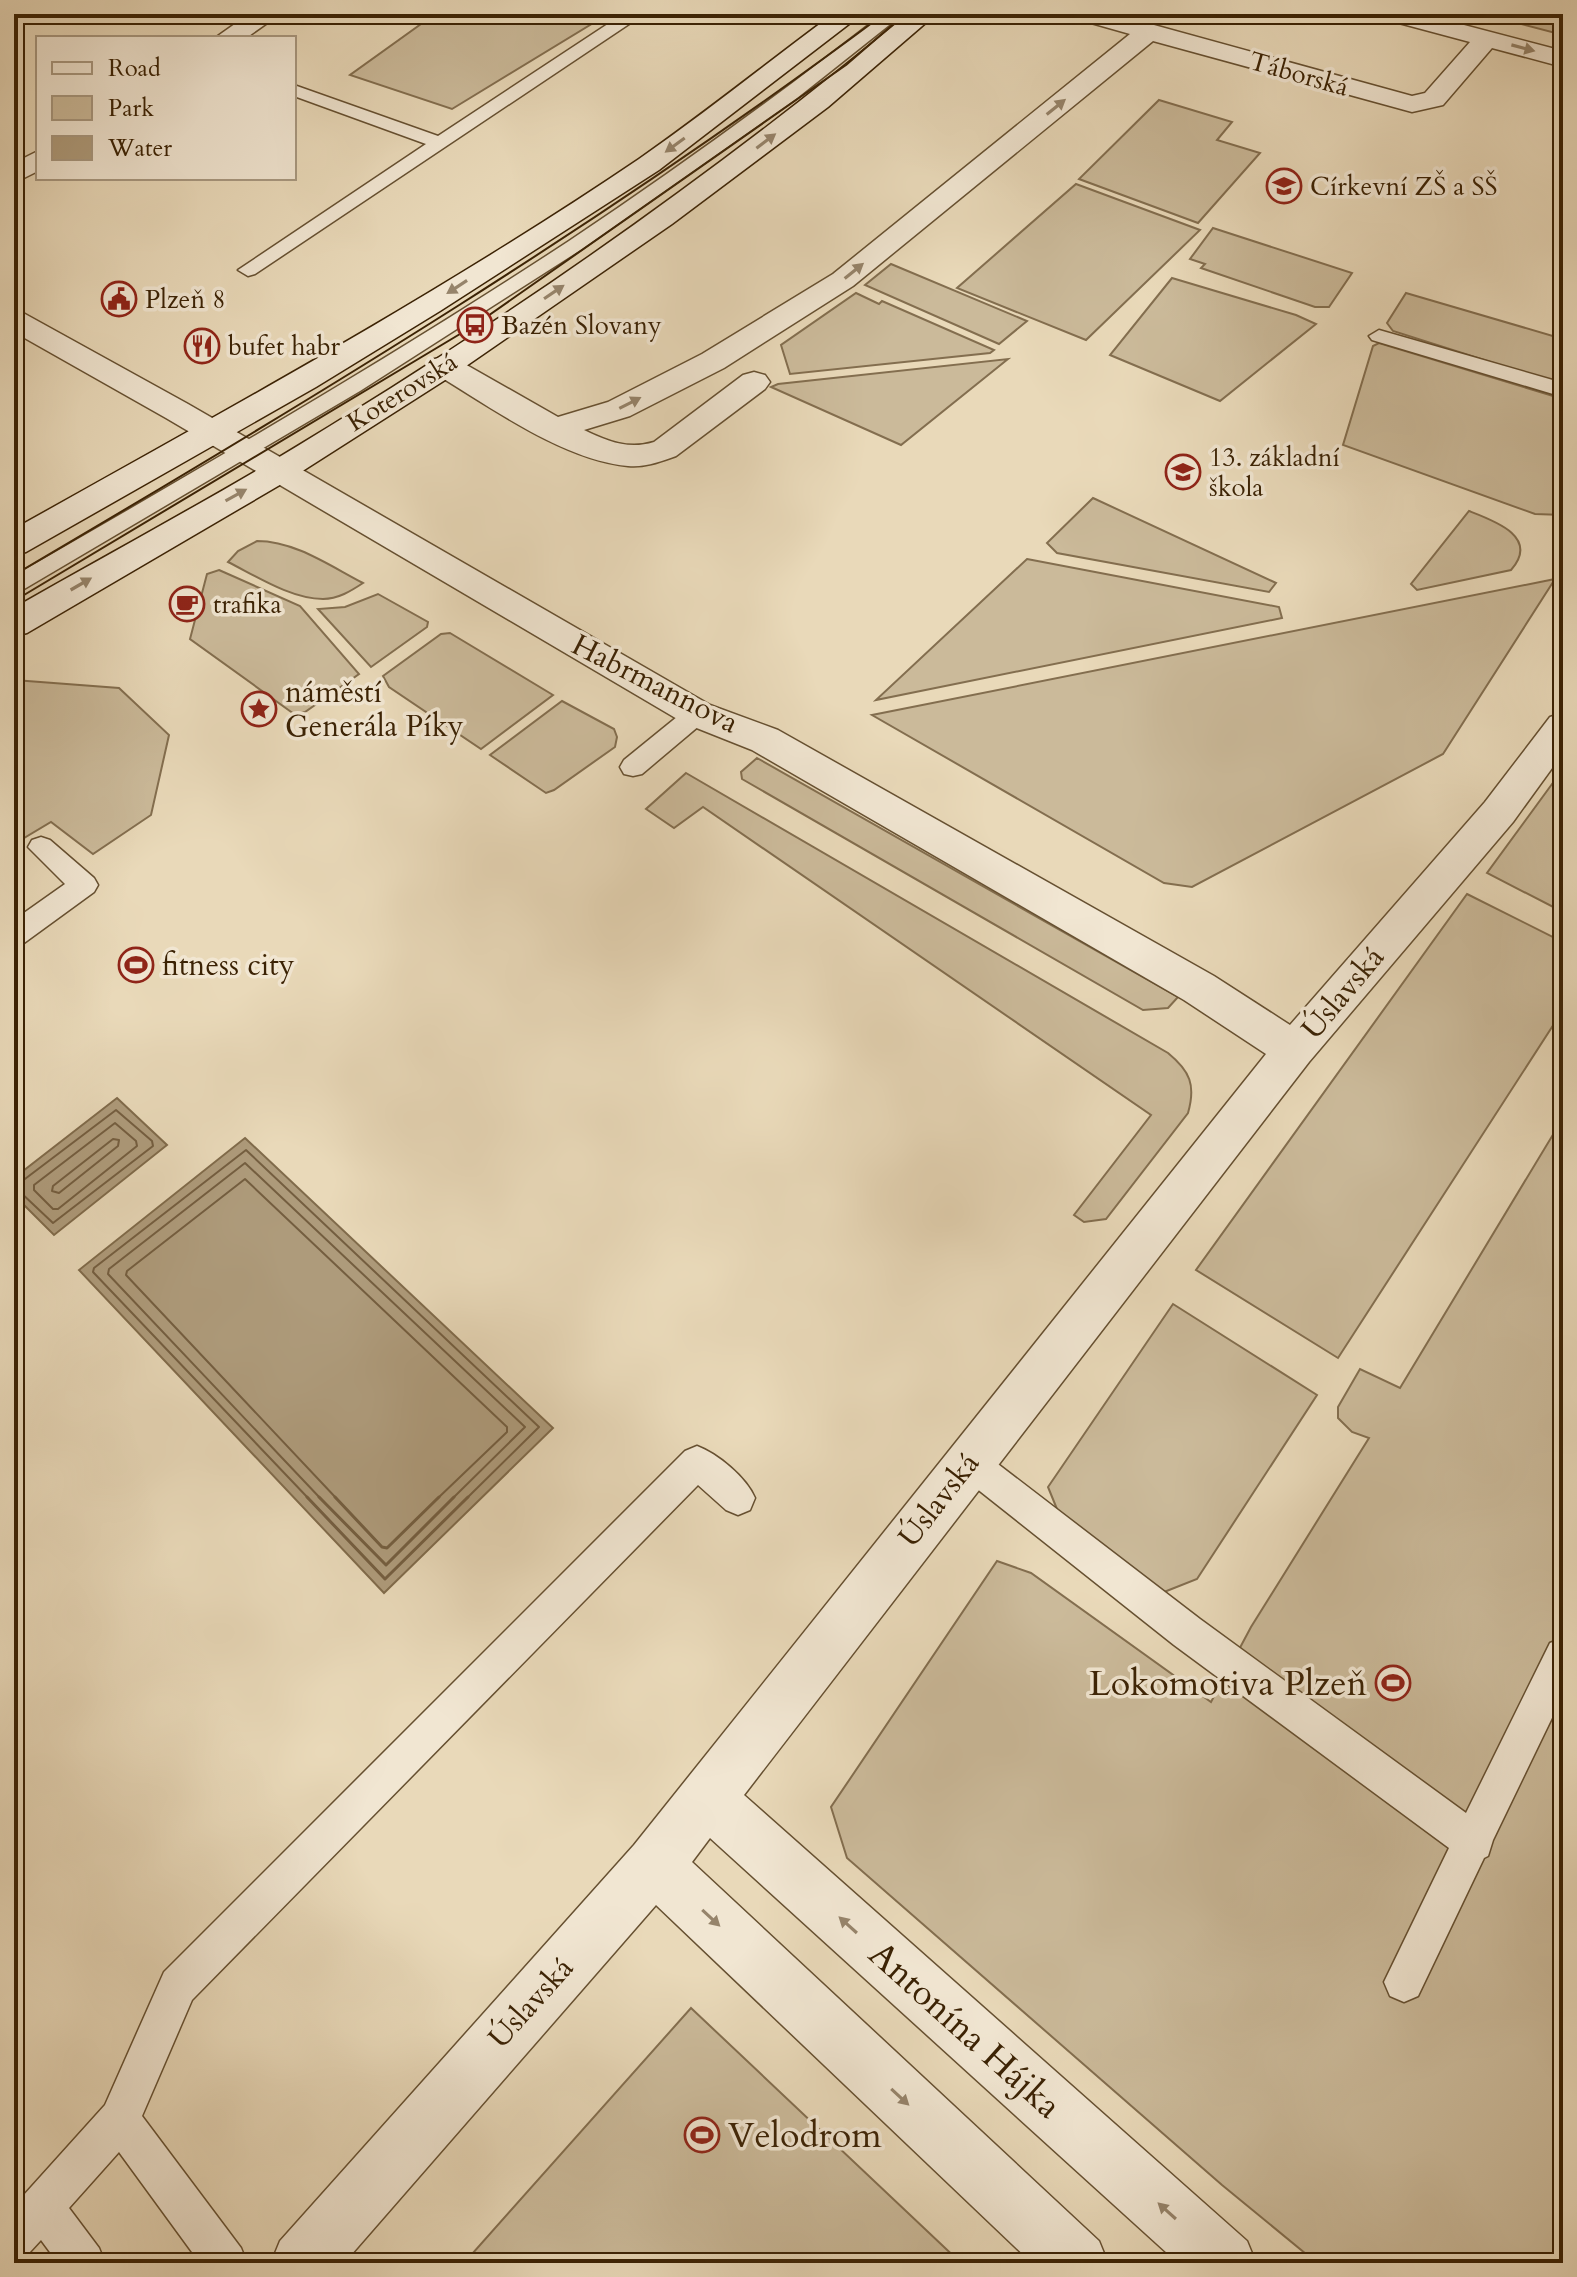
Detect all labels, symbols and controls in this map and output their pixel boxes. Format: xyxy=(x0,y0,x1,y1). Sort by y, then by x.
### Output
legend xyxy=(36,36,296,180)
street label: Táborská xyxy=(1245,43,1353,105)
one-way arrow xyxy=(1511,43,1536,55)
text: Road xyxy=(108,52,161,85)
text: Park xyxy=(108,92,154,125)
one-way arrow xyxy=(1046,99,1066,116)
text: Water xyxy=(107,132,172,165)
one-way arrow xyxy=(756,133,776,149)
one-way arrow xyxy=(665,136,685,152)
school or university icon: Církevní ZŠ a SŠ xyxy=(1265,167,1303,205)
place label: Církevní ZŠ a SŠ xyxy=(1310,169,1497,204)
one-way arrow xyxy=(844,263,865,280)
one-way arrow xyxy=(446,279,468,293)
public building icon: Plzeň 8 xyxy=(100,280,138,318)
place label: Plzeň 8 xyxy=(145,282,226,317)
one-way arrow xyxy=(544,284,565,299)
bus stop icon: Bazén Slovany xyxy=(456,306,494,344)
place label: Bazén Slovany xyxy=(501,308,662,343)
restaurant icon: bufet habr xyxy=(183,327,221,365)
place label: bufet habr xyxy=(228,329,341,364)
street label: Koterovská xyxy=(340,344,464,440)
one-way arrow xyxy=(619,396,642,409)
place label: 13. základní škola xyxy=(1209,440,1340,505)
school or university icon: 13. základní škola xyxy=(1164,453,1202,491)
one-way arrow xyxy=(225,488,247,502)
one-way arrow xyxy=(70,577,92,591)
cafe icon: trafika xyxy=(168,585,206,623)
place label: trafika xyxy=(213,587,282,622)
street label: Habrmannova xyxy=(565,624,745,744)
place label: náměstí Generála Píky xyxy=(285,672,464,747)
place icon: náměstí Generála Píky xyxy=(240,690,278,728)
street label: Úslavská xyxy=(1292,938,1394,1048)
place label: fitness city xyxy=(162,945,295,986)
sports icon: fitness city xyxy=(117,946,155,984)
street label: Úslavská xyxy=(889,1444,989,1556)
place label: Lokomotiva Plzeň xyxy=(1089,1659,1368,1708)
sports icon: Lokomotiva Plzeň xyxy=(1374,1664,1412,1702)
one-way arrow xyxy=(701,1909,720,1927)
one-way arrow xyxy=(839,1917,858,1935)
street label: Antonína Hájka xyxy=(858,1930,1072,2130)
street label: Úslavská xyxy=(479,1949,583,2057)
one-way arrow xyxy=(890,2087,909,2105)
place label: Velodrom xyxy=(728,2111,882,2160)
sports icon: Velodrom xyxy=(683,2116,721,2154)
one-way arrow xyxy=(1157,2203,1177,2220)

